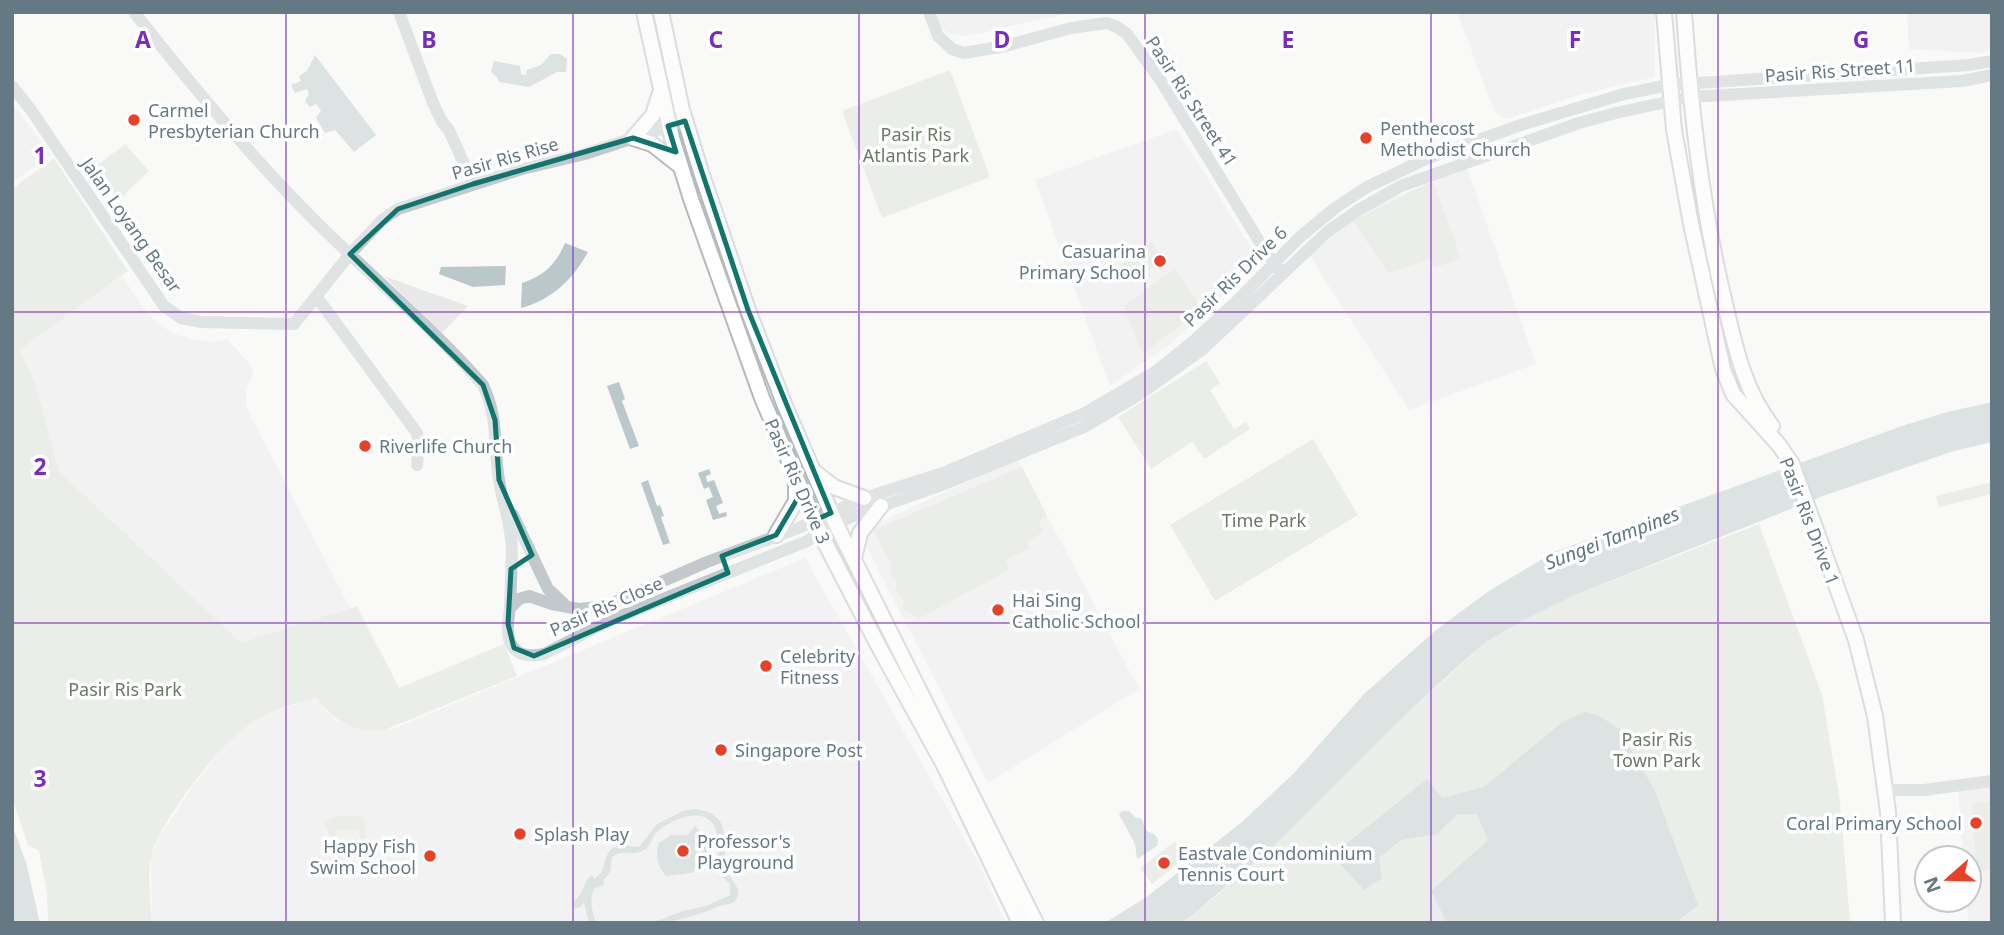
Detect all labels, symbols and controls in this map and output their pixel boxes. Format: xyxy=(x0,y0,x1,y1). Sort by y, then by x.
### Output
text: A xyxy=(135,23,151,55)
text: B xyxy=(421,23,437,55)
text: C xyxy=(709,23,724,55)
text: D xyxy=(994,23,1010,55)
text: E xyxy=(1282,23,1294,55)
text: F xyxy=(1569,23,1581,55)
text: G xyxy=(1853,23,1869,55)
street label: Pasir Ris Street 41 xyxy=(1141,31,1243,171)
street label: Pasir Ris Street 11 xyxy=(1764,53,1916,87)
place label: Carmel Presbyterian Church xyxy=(148,98,320,143)
marker: Carmel Presbyterian Church xyxy=(126,112,142,128)
place label: Penthecost Methodist Church xyxy=(1380,116,1531,161)
park label: Pasir Ris Atlantis Park xyxy=(863,122,970,167)
marker: Penthecost Methodist Church xyxy=(1358,130,1374,146)
street label: Pasir Ris Rise xyxy=(449,131,561,185)
text: 1 xyxy=(33,139,47,171)
street label: Jalan Loyang Besar xyxy=(75,151,188,298)
street label: Pasir Ris Drive 6 xyxy=(1178,220,1292,332)
place label: Casuarina Primary School xyxy=(1019,239,1146,284)
marker: Casuarina Primary School xyxy=(1152,253,1168,269)
street label: Pasir Ris Drive 3 xyxy=(760,414,836,548)
place label: Riverlife Church xyxy=(379,434,512,458)
marker: Riverlife Church xyxy=(357,438,373,454)
text: 2 xyxy=(33,450,47,482)
street label: Pasir Ris Drive 1 xyxy=(1775,454,1845,588)
water label: Sungei Tampines xyxy=(1541,500,1683,576)
park label: Time Park xyxy=(1222,508,1307,532)
street label: Pasir Ris Close xyxy=(546,570,666,642)
place label: Hai Sing Catholic School xyxy=(1012,588,1141,633)
marker: Hai Sing Catholic School xyxy=(990,602,1006,618)
place label: Celebrity Fitness xyxy=(780,644,856,689)
marker: Celebrity Fitness xyxy=(758,658,774,674)
park label: Pasir Ris Park xyxy=(68,677,182,701)
park label: Pasir Ris Town Park xyxy=(1613,727,1701,772)
place label: Singapore Post xyxy=(735,738,863,762)
marker: Singapore Post xyxy=(713,742,729,758)
text: 3 xyxy=(33,762,47,794)
place label: Coral Primary School xyxy=(1786,811,1962,835)
marker: Coral Primary School xyxy=(1968,815,1984,831)
place label: Splash Play xyxy=(534,822,630,846)
marker: Splash Play xyxy=(512,826,528,842)
place label: Professor's Playground xyxy=(697,829,794,874)
place label: Happy Fish Swim School xyxy=(310,834,416,879)
place label: Eastvale Condominium Tennis Court xyxy=(1178,841,1373,886)
marker: Professor's Playground xyxy=(675,843,691,859)
north arrow xyxy=(1913,844,1983,914)
marker: Happy Fish Swim School xyxy=(422,848,438,864)
marker: Eastvale Condominium Tennis Court xyxy=(1156,855,1172,871)
text: N xyxy=(1917,873,1947,897)

